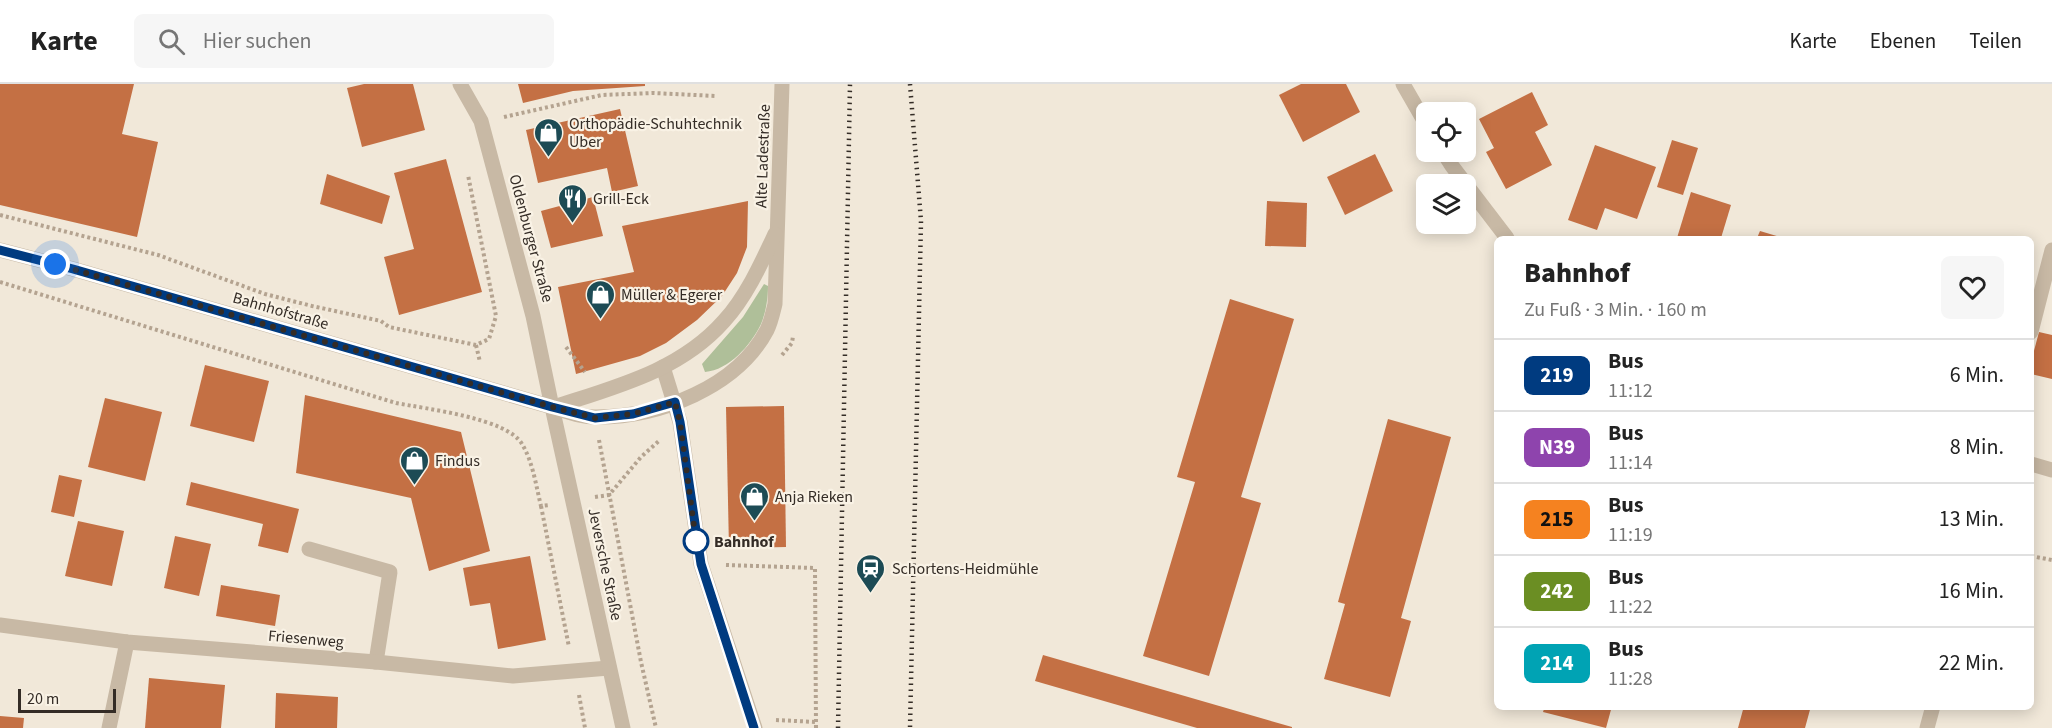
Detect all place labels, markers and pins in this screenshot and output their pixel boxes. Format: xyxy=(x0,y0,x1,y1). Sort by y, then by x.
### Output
place label: Orthopädie-Schuhtechnik Uber xyxy=(569,113,742,153)
shop icon: Orthopädie-Schuhtechnik Uber xyxy=(532,116,564,158)
restaurant icon: Grill-Eck xyxy=(556,182,588,224)
place label: Grill-Eck xyxy=(593,188,649,210)
shop icon: Müller & Egerer xyxy=(584,278,616,320)
place label: Müller & Egerer xyxy=(621,284,723,306)
shop icon: Findus xyxy=(398,444,430,486)
place label: Findus xyxy=(435,450,480,472)
shop icon: Anja Rieken xyxy=(738,480,770,522)
place label: Anja Rieken xyxy=(775,486,853,508)
marker: Bahnhof xyxy=(683,528,709,554)
place label: Bahnhof xyxy=(714,531,774,553)
station icon: Schortens-Heidmühle xyxy=(855,552,887,594)
place label: Schortens-Heidmühle xyxy=(892,558,1038,580)

